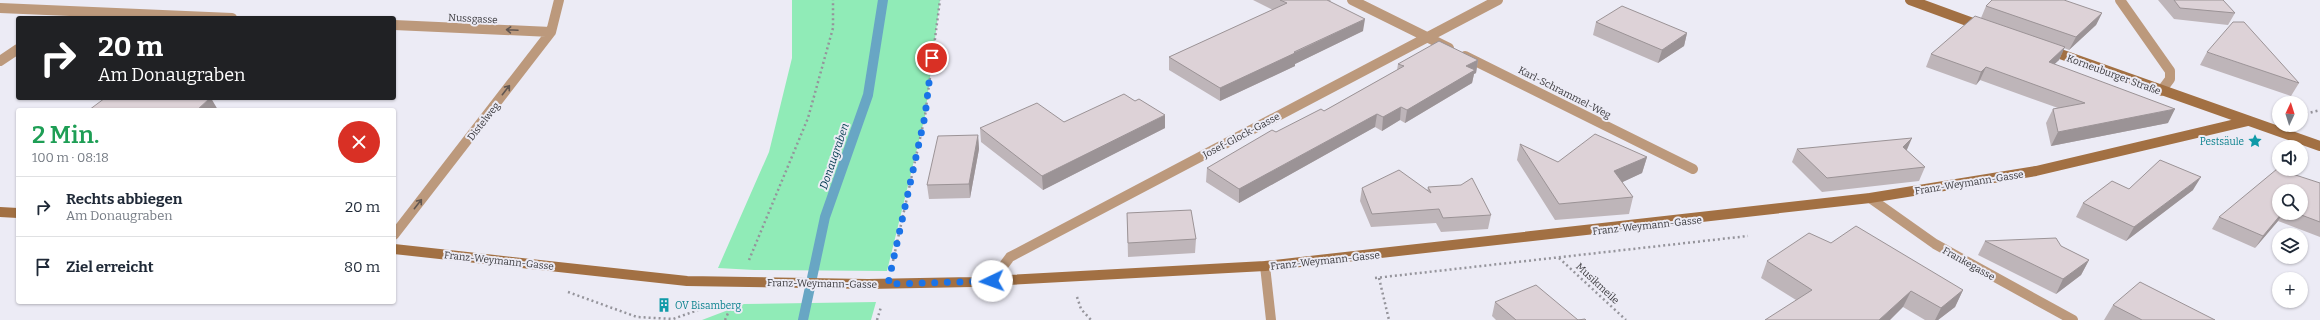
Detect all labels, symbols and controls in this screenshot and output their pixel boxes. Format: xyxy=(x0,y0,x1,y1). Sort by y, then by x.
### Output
street label: Nussgasse xyxy=(448,12,498,26)
one-way arrow xyxy=(506,27,519,34)
text: 20 m xyxy=(98,30,163,63)
icon: right xyxy=(32,32,84,84)
pin xyxy=(915,41,949,75)
icon: arrive xyxy=(921,47,943,69)
street label: Korneuburger Straße xyxy=(2065,52,2162,98)
text: Am Donaugraben xyxy=(98,64,245,86)
street label: Karl-Schrammel-Weg xyxy=(1516,64,1613,122)
one-way arrow xyxy=(502,85,510,96)
north arrow xyxy=(2272,96,2308,132)
map controls xyxy=(2272,96,2308,308)
street label: Distelweg xyxy=(465,100,503,143)
street label: Josef-Glock-Gasse xyxy=(1200,111,1282,162)
text: 2 Min. xyxy=(32,121,99,149)
button: close xyxy=(338,121,380,163)
water label: Donaugraben xyxy=(817,121,852,191)
place icon: Pestsäule xyxy=(2247,133,2263,149)
place label: Pestsäule xyxy=(2200,136,2244,148)
button: sound xyxy=(2272,140,2308,176)
text: 100 m · 08:18 xyxy=(32,150,109,165)
street label: Franz-Weymann-Gasse xyxy=(1914,168,2024,198)
button: search xyxy=(2272,184,2308,220)
text: Rechts abbiegen xyxy=(66,190,182,208)
icon: right xyxy=(32,196,54,218)
text: 20 m xyxy=(345,198,380,216)
one-way arrow xyxy=(414,199,422,210)
text: Am Donaugraben xyxy=(66,208,173,223)
street label: Franz-Weymann-Gasse xyxy=(1592,214,1703,238)
button: layers xyxy=(2272,228,2308,264)
street label: Frankegasse xyxy=(1940,245,1997,283)
street label: Franz-Weymann-Gasse xyxy=(443,249,554,273)
street label: Franz-Weymann-Gasse xyxy=(1270,249,1381,273)
icon: arrive xyxy=(32,256,54,278)
text: Ziel erreicht xyxy=(66,258,154,276)
text: 80 m xyxy=(344,258,380,276)
position arrow xyxy=(971,260,1013,302)
street label: Musikmeile xyxy=(1573,261,1621,307)
button: + xyxy=(2272,272,2308,308)
street label: Franz-Weymann-Gasse xyxy=(767,277,877,291)
building icon: OV Bisamberg xyxy=(656,297,672,313)
place label: OV Bisamberg xyxy=(675,300,741,312)

